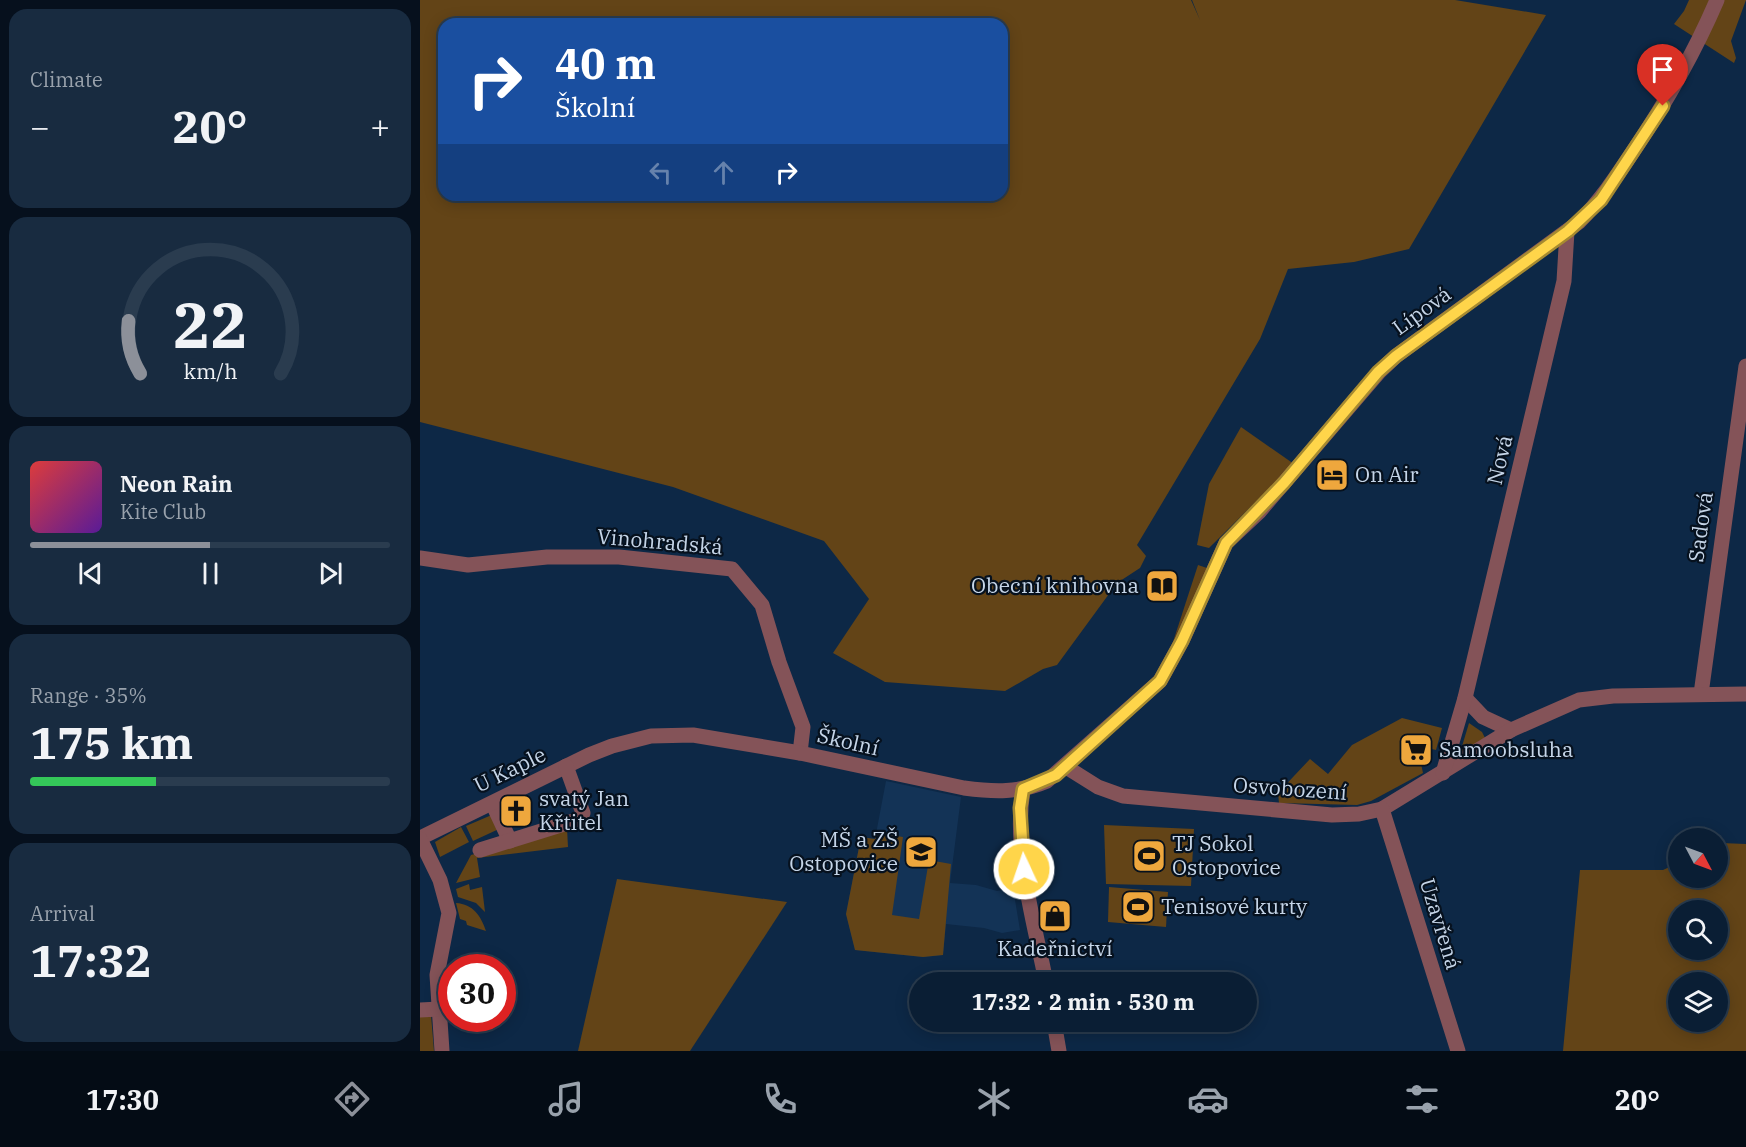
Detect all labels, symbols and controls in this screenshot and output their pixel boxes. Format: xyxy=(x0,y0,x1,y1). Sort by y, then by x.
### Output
text: 40 m xyxy=(555,36,656,91)
icon: right xyxy=(456,42,534,120)
pin xyxy=(1637,44,1688,106)
icon: arrive xyxy=(1646,53,1679,86)
text: Climate xyxy=(30,66,103,93)
text: Školní xyxy=(555,89,635,124)
text: 20° xyxy=(172,97,248,155)
text: − xyxy=(30,105,50,148)
text: + xyxy=(370,105,390,148)
icon: left xyxy=(644,156,677,189)
icon: ahead xyxy=(707,156,740,189)
icon: right xyxy=(770,156,803,189)
street label: Lípová xyxy=(1386,279,1456,341)
text: 22 xyxy=(173,284,247,365)
text: km/h xyxy=(183,358,237,386)
street label: Nová xyxy=(1480,432,1518,487)
hotel icon: On Air xyxy=(1314,457,1350,493)
place label: On Air xyxy=(1355,460,1419,488)
text: Neon Rain xyxy=(120,469,233,498)
street label: Sadová xyxy=(1681,490,1719,564)
text: Kite Club xyxy=(120,498,206,525)
street label: Vinohradská xyxy=(596,522,724,560)
icon: previous xyxy=(74,557,107,590)
icon: pause xyxy=(194,557,227,590)
icon: next xyxy=(314,557,347,590)
library icon: Obecní knihovna xyxy=(1144,568,1180,604)
place label: Obecní knihovna xyxy=(971,571,1139,599)
text: Range · 35% xyxy=(30,682,147,709)
text: 175 km xyxy=(30,713,193,771)
street label: Školní xyxy=(815,720,882,762)
supermarket icon: Samoobsluha xyxy=(1398,732,1434,768)
place label: Samoobsluha xyxy=(1439,735,1573,763)
street label: U Kaple xyxy=(469,740,550,799)
street label: Osvobození xyxy=(1232,770,1348,806)
place label: svatý Jan Křtitel xyxy=(539,784,629,836)
church icon: svatý Jan Křtitel xyxy=(498,793,534,829)
place label: MŠ a ZŠ Ostopovice xyxy=(789,825,898,877)
north arrow xyxy=(1668,828,1728,888)
map controls xyxy=(1668,828,1728,1032)
place label: TJ Sokol Ostopovice xyxy=(1172,829,1281,881)
school or university icon: MŠ a ZŠ Ostopovice xyxy=(903,834,939,870)
position arrow xyxy=(992,837,1056,901)
sports icon: TJ Sokol Ostopovice xyxy=(1131,838,1167,874)
street label: Uzavřená xyxy=(1414,875,1468,973)
sports icon: Tenisové kurty xyxy=(1120,889,1156,925)
place label: Tenisové kurty xyxy=(1161,892,1308,920)
shop icon: Kadeřnictví xyxy=(1037,898,1073,934)
text: Arrival xyxy=(30,900,95,927)
button: search xyxy=(1668,900,1728,960)
text: 17:32 xyxy=(30,931,152,989)
place label: Kadeřnictví xyxy=(997,934,1113,962)
speed limit sign: 30 xyxy=(438,954,516,1032)
button: layers xyxy=(1668,972,1728,1032)
text: 17:32 · 2 min · 530 m xyxy=(971,987,1195,1016)
icon: directions xyxy=(331,1078,373,1120)
icon: music xyxy=(545,1078,587,1120)
icon: phone xyxy=(759,1078,801,1120)
icon: climate xyxy=(973,1078,1015,1120)
icon: car xyxy=(1187,1078,1229,1120)
icon: filters xyxy=(1401,1078,1443,1120)
text: 17:30 xyxy=(86,1082,159,1117)
text: 20° xyxy=(1615,1082,1660,1117)

